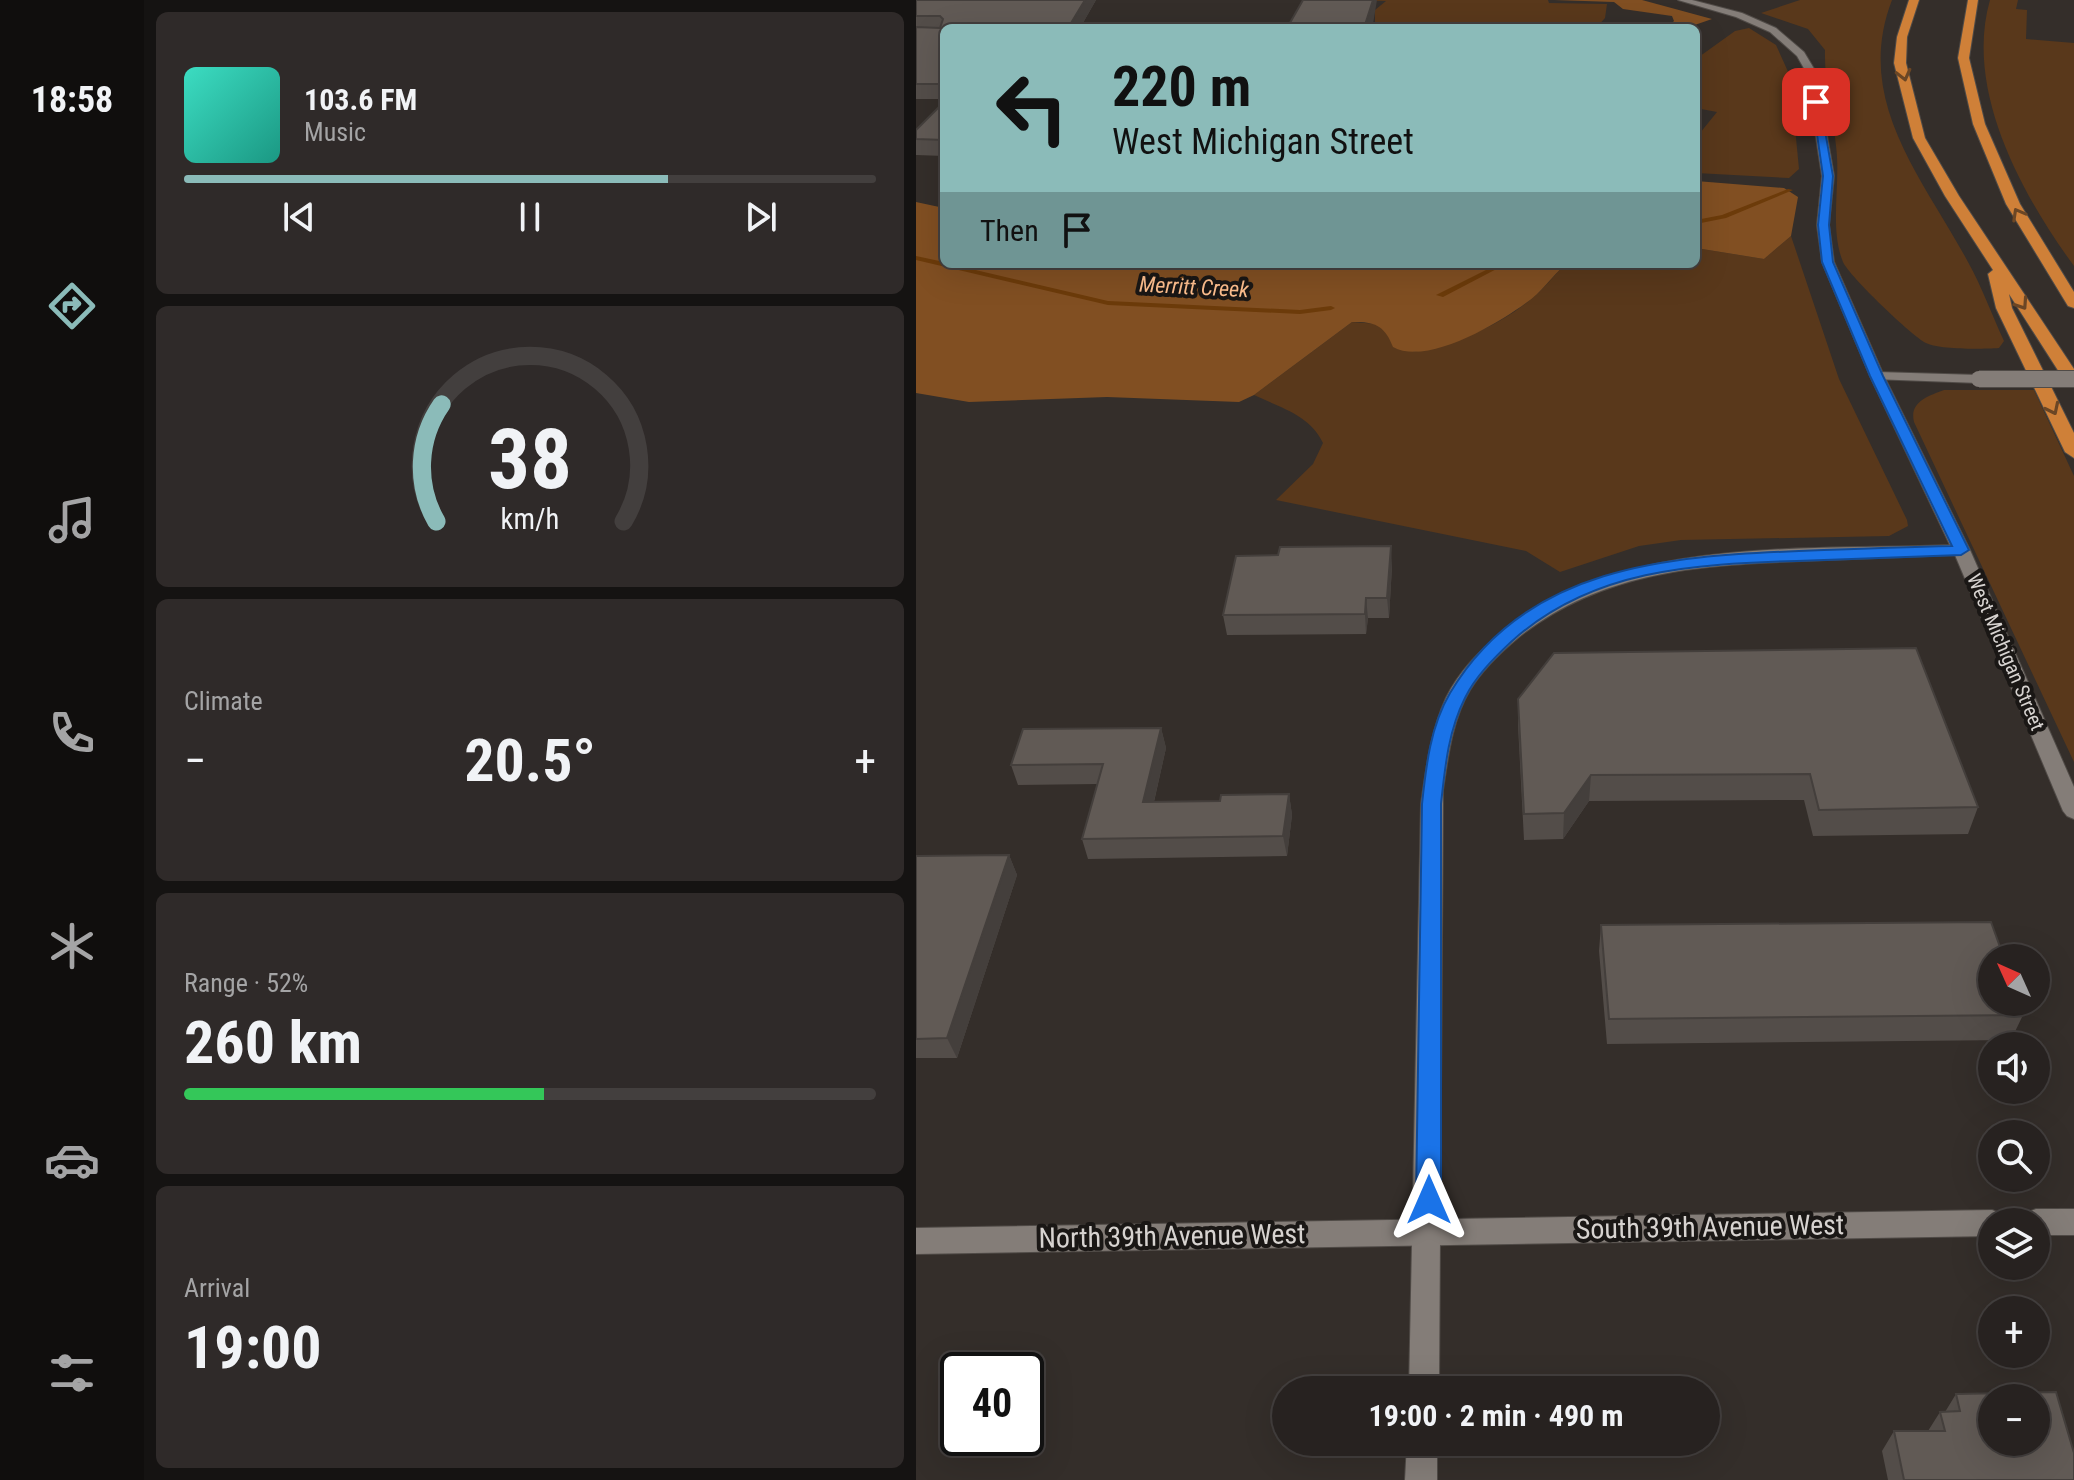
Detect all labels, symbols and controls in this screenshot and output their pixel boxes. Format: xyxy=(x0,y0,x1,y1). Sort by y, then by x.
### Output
text: 220 m xyxy=(1112,54,1251,120)
icon: left xyxy=(980,56,1084,160)
pin xyxy=(1782,68,1850,136)
one-way arrow xyxy=(1894,68,1911,82)
text: 18:58 xyxy=(31,79,113,121)
icon: arrive xyxy=(1794,80,1838,124)
text: 103.6 FM xyxy=(304,82,417,117)
text: Music xyxy=(304,117,366,147)
text: West Michigan Street xyxy=(1112,121,1414,163)
icon: previous xyxy=(277,195,321,239)
icon: pause xyxy=(508,195,552,239)
icon: next xyxy=(739,195,783,239)
icon: arrive xyxy=(1055,208,1099,252)
one-way arrow xyxy=(2012,208,2027,222)
text: Then xyxy=(980,213,1039,248)
water label: Merritt Creek xyxy=(1139,272,1250,302)
icon: directions xyxy=(44,278,100,334)
one-way arrow xyxy=(2013,295,2028,310)
one-way arrow xyxy=(2043,401,2059,415)
text: 38 xyxy=(488,411,572,508)
icon: music xyxy=(44,492,100,548)
text: km/h xyxy=(501,503,559,537)
street label: West Michigan Street xyxy=(1962,570,2050,734)
text: Climate xyxy=(184,686,263,716)
icon: phone xyxy=(44,705,100,761)
text: 20.5° xyxy=(464,725,596,796)
text: − xyxy=(184,735,206,787)
text: + xyxy=(854,735,876,787)
icon: climate xyxy=(44,918,100,974)
north arrow xyxy=(1978,944,2050,1016)
map controls xyxy=(1978,944,2050,1456)
text: Range · 52% xyxy=(184,968,308,998)
text: 260 km xyxy=(184,1007,362,1078)
button: sound xyxy=(1978,1032,2050,1104)
button: search xyxy=(1978,1120,2050,1192)
icon: car xyxy=(44,1132,100,1188)
position arrow xyxy=(1387,1158,1471,1242)
street label: South 39th Avenue West xyxy=(1576,1208,1844,1246)
button: layers xyxy=(1978,1208,2050,1280)
street label: North 39th Avenue West xyxy=(1038,1217,1306,1255)
text: Arrival xyxy=(184,1273,250,1303)
button: + xyxy=(1978,1296,2050,1368)
text: 19:00 xyxy=(184,1312,322,1383)
icon: filters xyxy=(44,1345,100,1401)
speed limit sign: 40 xyxy=(940,1352,1044,1456)
button: − xyxy=(1978,1384,2050,1456)
text: 19:00 · 2 min · 490 m xyxy=(1369,1398,1623,1433)

